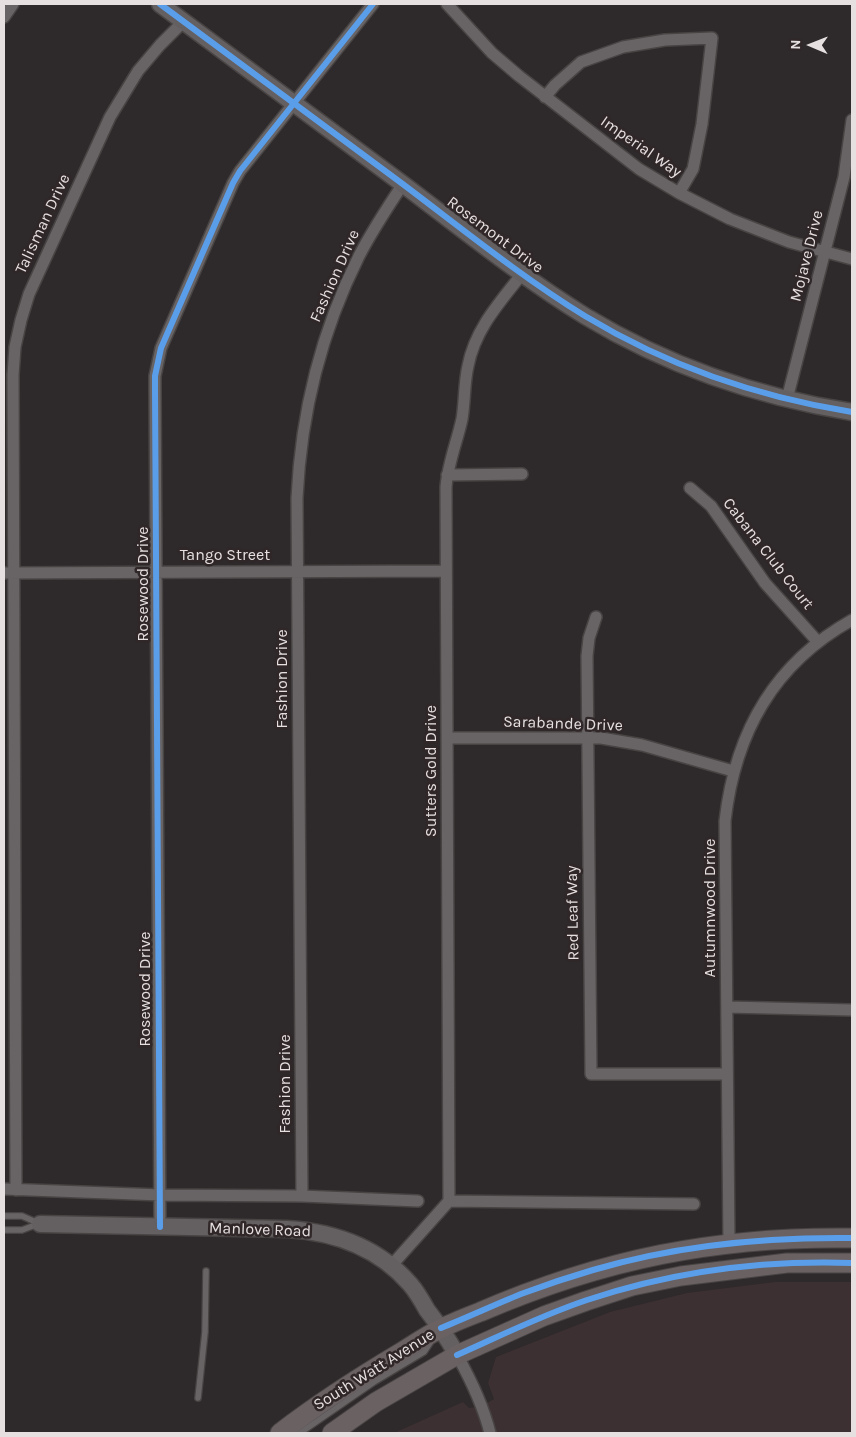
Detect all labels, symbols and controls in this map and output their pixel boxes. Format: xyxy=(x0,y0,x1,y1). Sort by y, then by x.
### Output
north arrow xyxy=(786,20,836,70)
text: N xyxy=(787,40,804,50)
street label: Imperial Way xyxy=(597,112,685,182)
street label: Talisman Drive xyxy=(12,171,74,277)
street label: Rosemont Drive xyxy=(443,193,547,277)
street label: Mojave Drive xyxy=(786,208,828,304)
street label: Fashion Drive xyxy=(306,227,364,325)
street label: Cabana Club Court xyxy=(718,494,818,614)
street label: Rosewood Drive xyxy=(133,527,153,641)
street label: Tango Street xyxy=(180,545,270,565)
street label: Fashion Drive xyxy=(272,629,292,729)
street label: Sutters Gold Drive xyxy=(421,705,441,837)
street label: Sarabande Drive xyxy=(503,712,623,736)
street label: Autumnwood Drive xyxy=(700,839,720,977)
street label: Red Leaf Way xyxy=(563,865,583,961)
street label: Rosewood Drive xyxy=(135,932,155,1046)
street label: Fashion Drive xyxy=(275,1034,295,1134)
street label: Manlove Road xyxy=(209,1219,311,1241)
street label: South Watt Avenue xyxy=(310,1325,438,1415)

